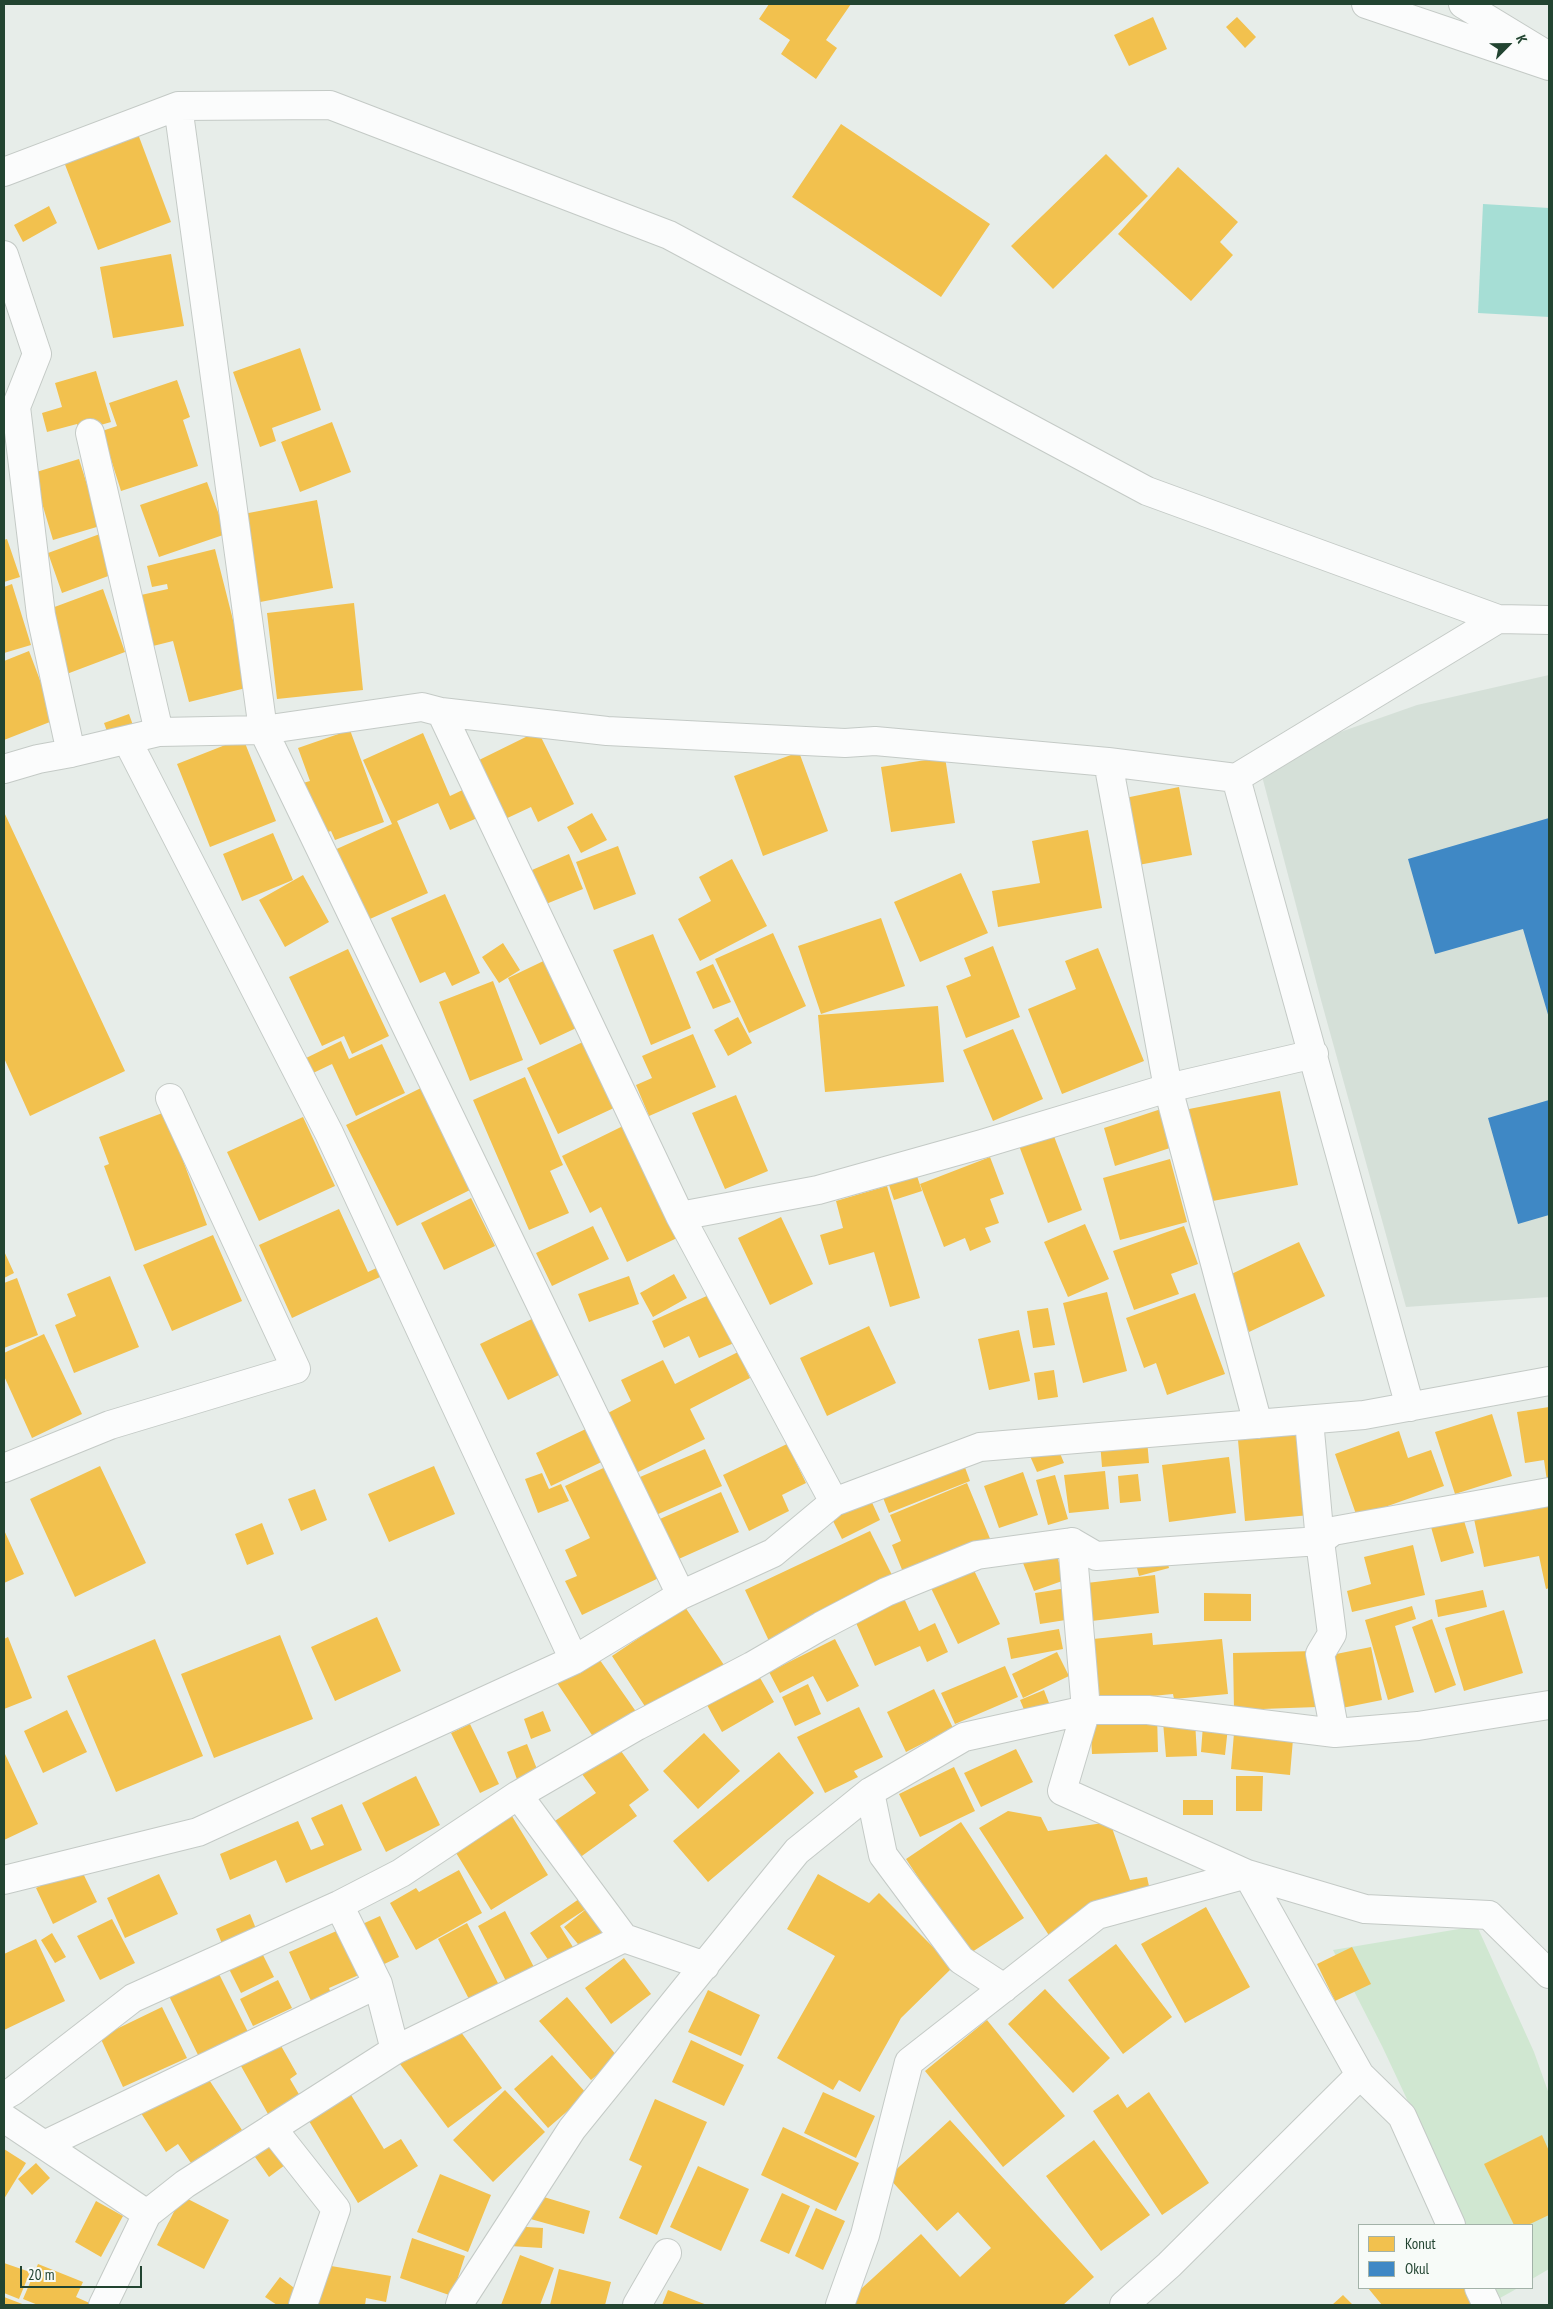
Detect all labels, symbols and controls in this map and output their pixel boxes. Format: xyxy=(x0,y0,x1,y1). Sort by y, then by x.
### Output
north arrow xyxy=(1483,20,1533,70)
text: K xyxy=(1512,32,1532,46)
legend xyxy=(1358,2224,1533,2289)
text: Konut xyxy=(1405,2234,1436,2253)
scale bar xyxy=(22,2256,145,2288)
text: Okul xyxy=(1405,2259,1429,2278)
text: 20 m xyxy=(28,2265,54,2284)

